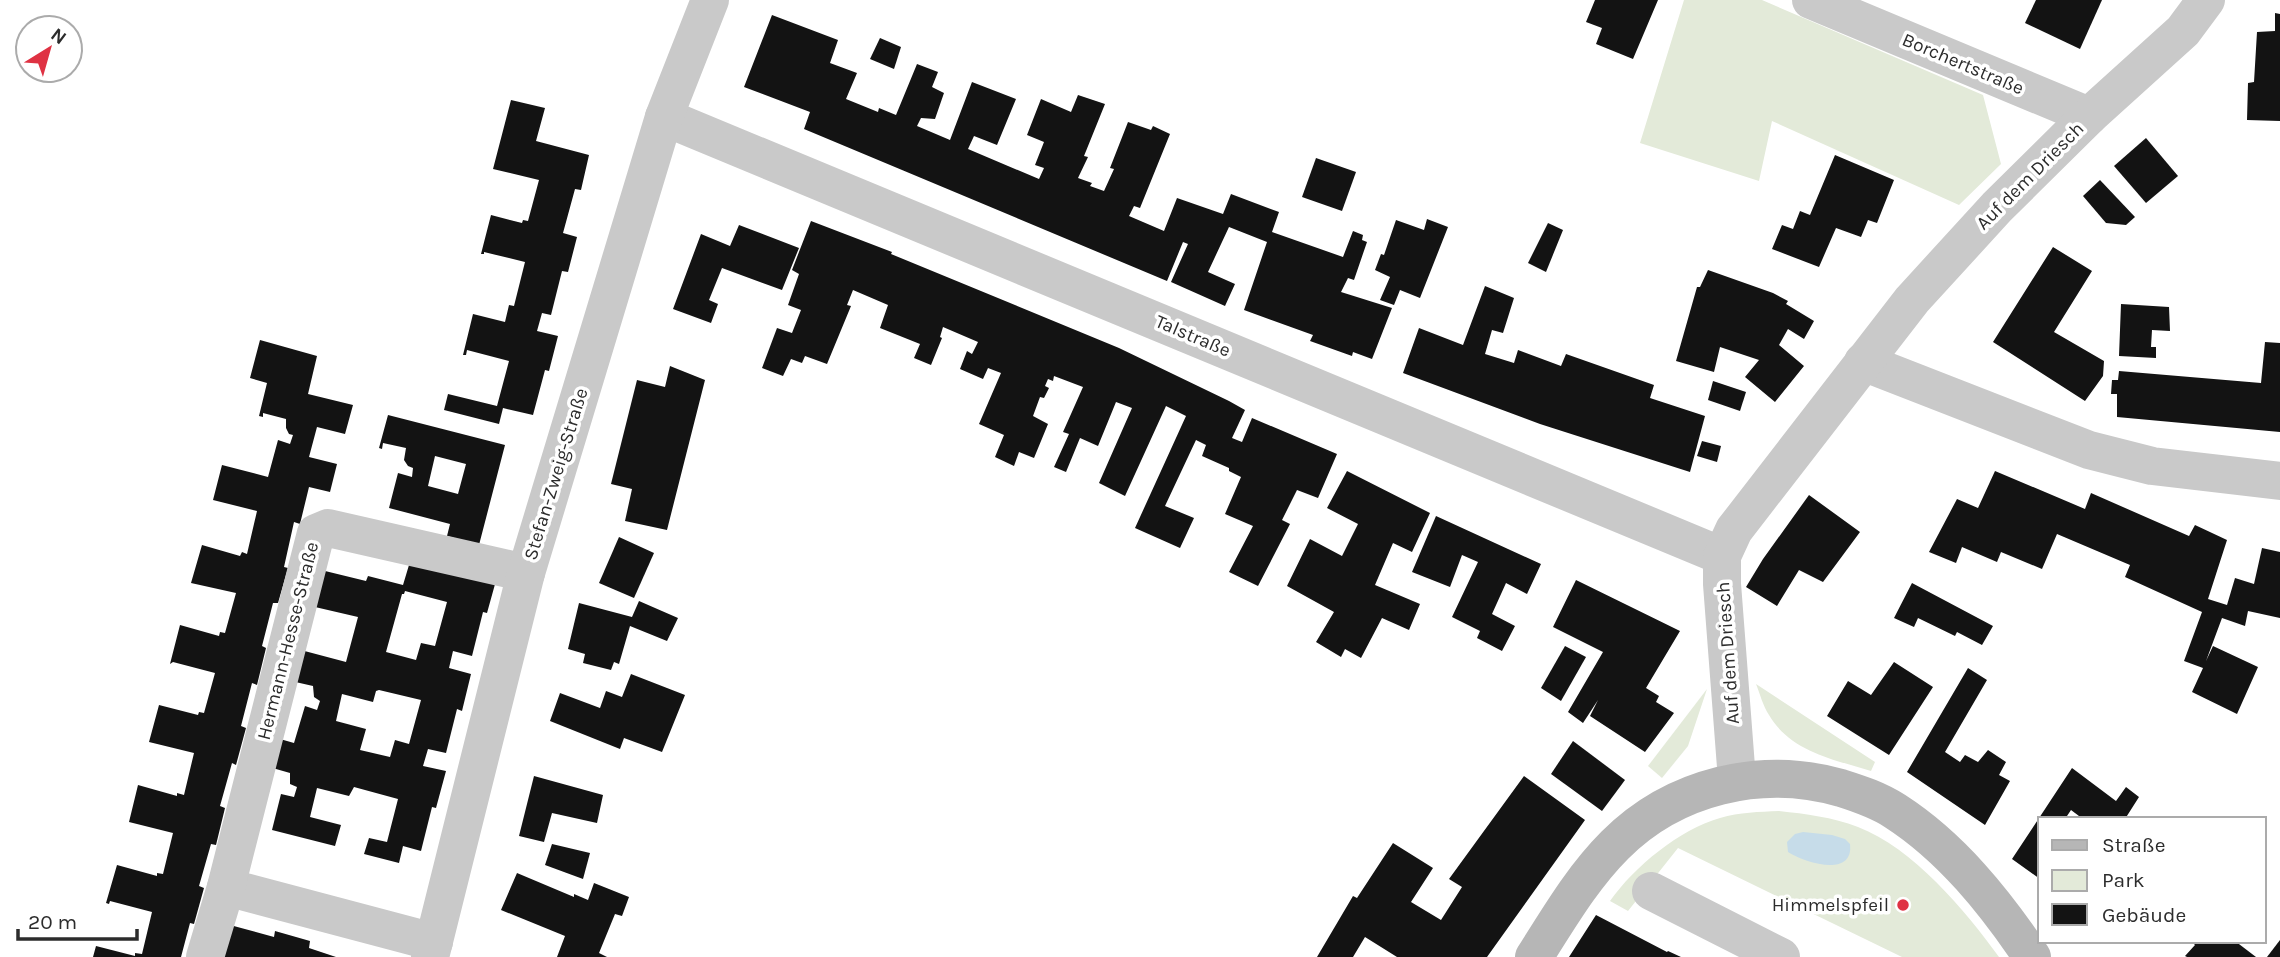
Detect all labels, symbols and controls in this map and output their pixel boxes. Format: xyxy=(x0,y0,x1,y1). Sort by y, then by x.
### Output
north arrow xyxy=(14,14,84,84)
text: N xyxy=(47,23,71,49)
street label: Borchertstraße xyxy=(1899,28,2027,100)
street label: Auf dem Driesch xyxy=(1972,118,2088,234)
street label: Talstraße xyxy=(1152,310,1234,362)
street label: Stefan-Zweig-Straße xyxy=(519,385,593,563)
street label: Hermann-Hesse-Straße xyxy=(253,540,323,742)
street label: Auf dem Driesch xyxy=(1712,581,1744,725)
legend xyxy=(2038,817,2266,943)
text: Straße xyxy=(2102,833,2165,857)
text: Park xyxy=(2102,868,2145,892)
place label: Himmelspfeil xyxy=(1772,894,1889,916)
marker: Himmelspfeil xyxy=(1895,897,1911,913)
scale bar xyxy=(18,898,136,942)
text: Gebäude xyxy=(2102,903,2186,927)
text: 20 m xyxy=(28,910,77,934)

